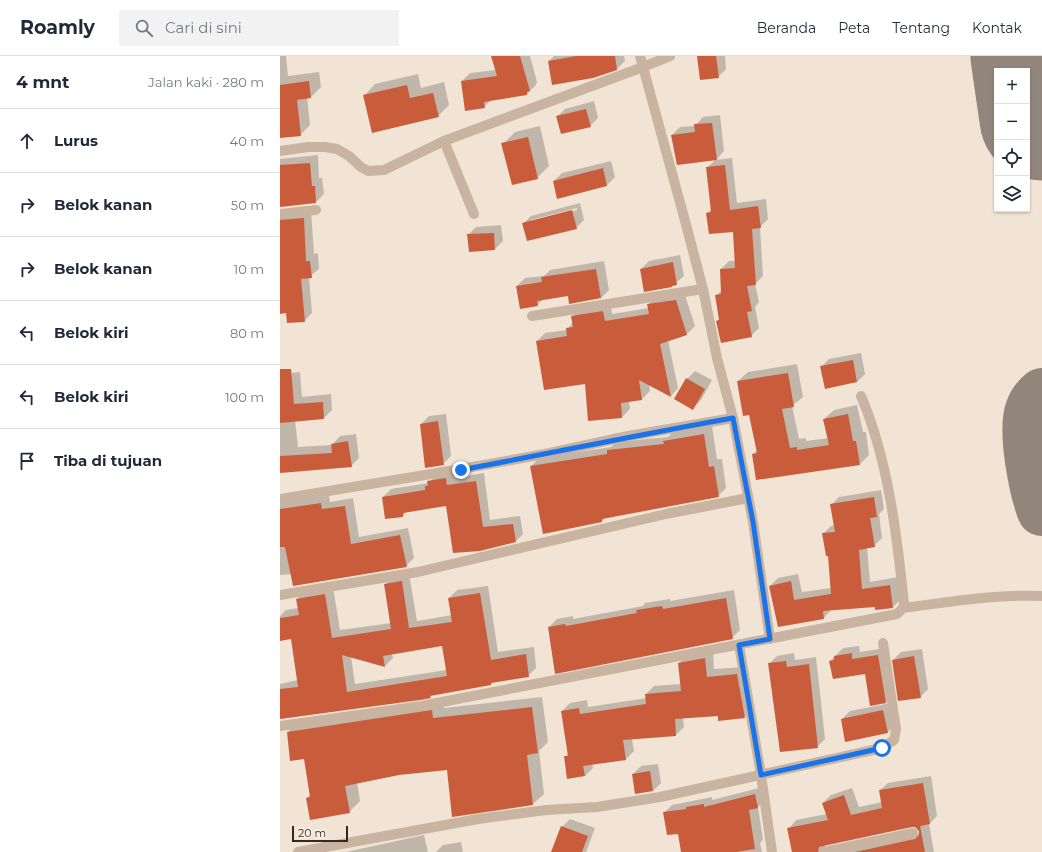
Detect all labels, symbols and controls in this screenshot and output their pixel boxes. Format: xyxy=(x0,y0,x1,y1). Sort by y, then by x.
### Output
search box xyxy=(119,10,399,46)
text: Roamly xyxy=(20,16,95,39)
icon: search xyxy=(133,17,155,39)
text: Cari di sini xyxy=(165,18,242,37)
text: Beranda xyxy=(757,19,816,37)
text: Peta xyxy=(838,19,870,37)
text: Tentang xyxy=(892,19,950,37)
text: Kontak xyxy=(972,19,1022,37)
map controls xyxy=(994,68,1030,212)
button: + xyxy=(994,68,1030,104)
text: 4 mnt xyxy=(16,72,70,92)
text: Jalan kaki · 280 m xyxy=(148,74,264,90)
button: − xyxy=(994,104,1030,140)
icon: ahead xyxy=(16,130,38,152)
text: Lurus xyxy=(54,131,98,150)
text: 40 m xyxy=(230,133,264,149)
button: locate xyxy=(994,140,1030,176)
button: layers xyxy=(994,176,1030,212)
icon: right xyxy=(16,194,38,216)
text: Belok kanan xyxy=(54,195,152,214)
text: 50 m xyxy=(231,197,264,213)
icon: right xyxy=(16,258,38,280)
text: Belok kanan xyxy=(54,259,152,278)
text: 10 m xyxy=(234,261,264,277)
icon: left xyxy=(16,322,38,344)
text: Belok kiri xyxy=(54,323,129,342)
text: 80 m xyxy=(230,325,264,341)
icon: left xyxy=(16,386,38,408)
text: Belok kiri xyxy=(54,387,129,406)
text: 100 m xyxy=(225,389,264,405)
icon: arrive xyxy=(16,450,38,472)
text: Tiba di tujuan xyxy=(54,451,162,470)
route end xyxy=(452,461,470,479)
route start xyxy=(873,739,891,757)
scale bar xyxy=(292,824,348,843)
text: 20 m xyxy=(298,826,326,840)

